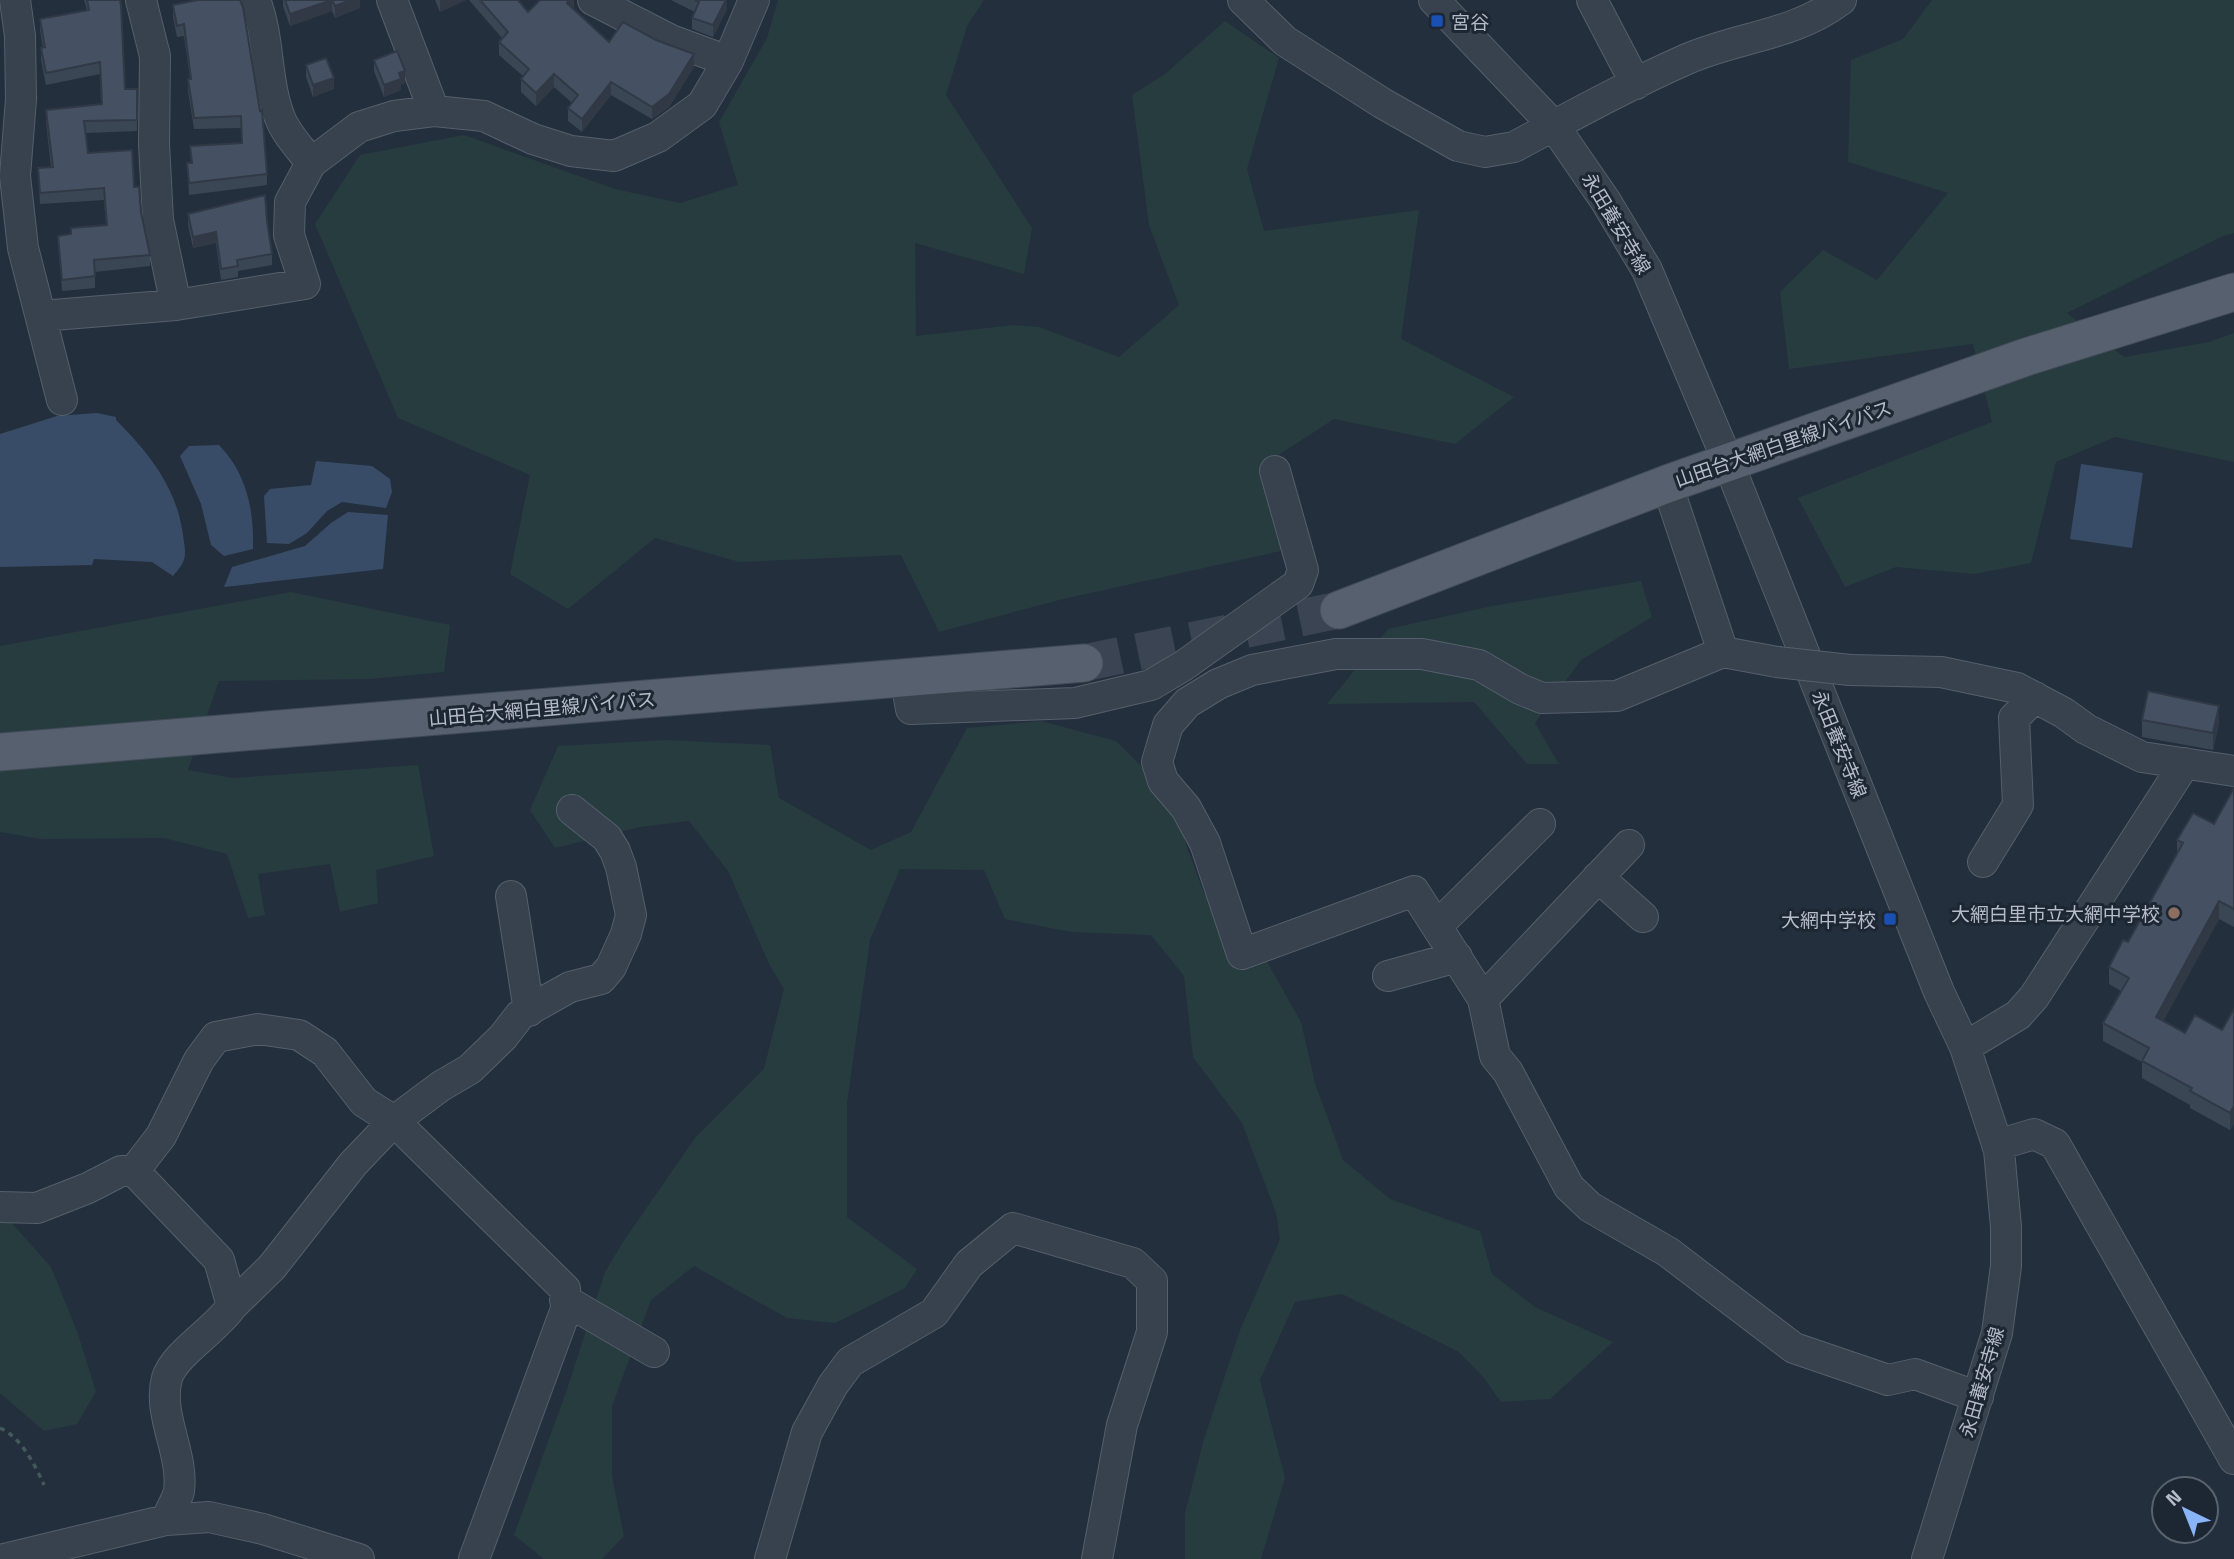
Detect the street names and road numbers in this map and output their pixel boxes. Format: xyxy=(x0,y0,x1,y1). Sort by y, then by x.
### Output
street label: 永田養安寺線 xyxy=(1575,167,1659,279)
street label: 山田台大網白里線バイパス xyxy=(1671,392,1895,494)
street label: 山田台大網白里線バイパス xyxy=(427,684,657,732)
street label: 永田養安寺線 xyxy=(1805,686,1875,802)
street label: 永田養安寺線 xyxy=(1951,1323,2011,1441)

